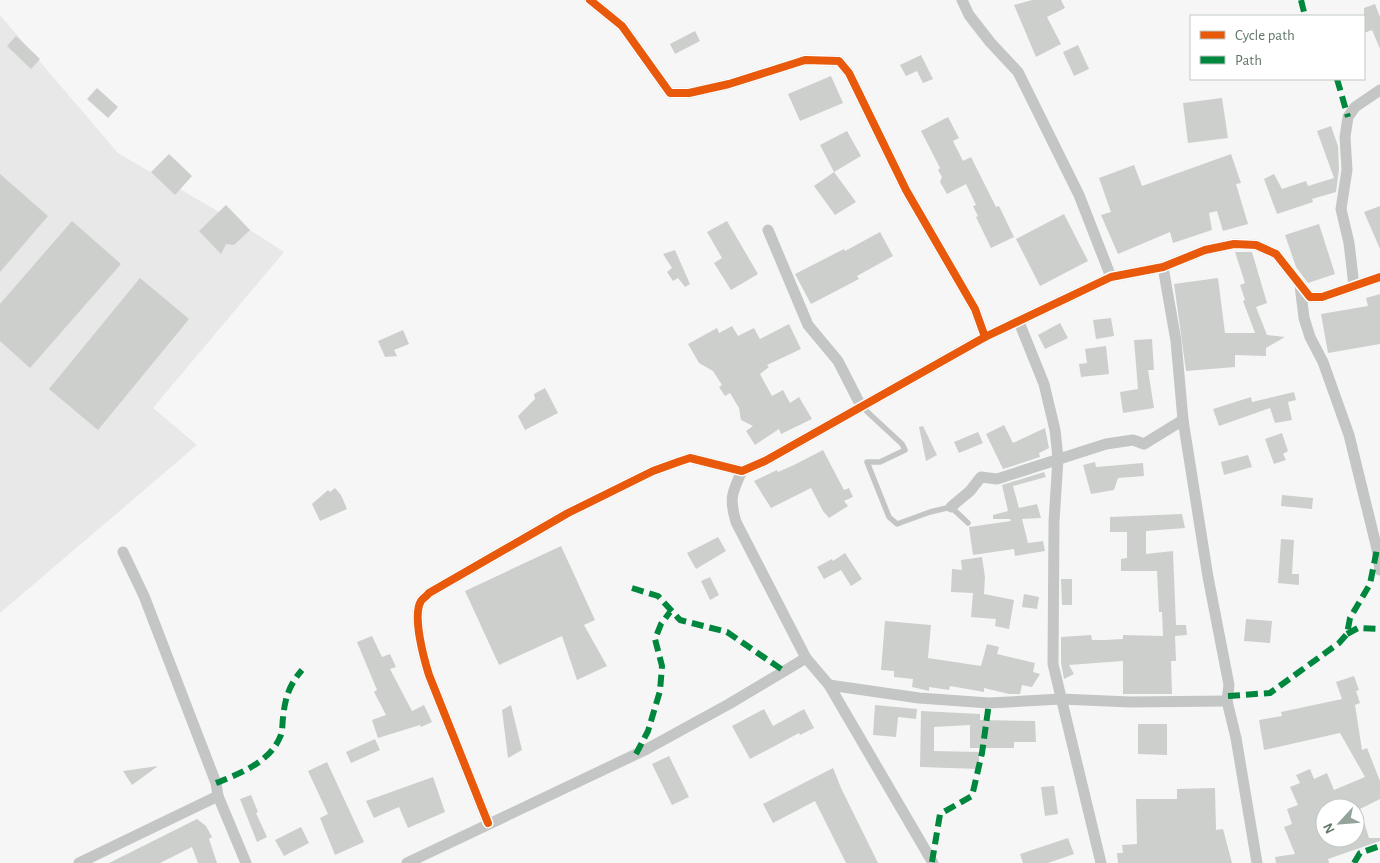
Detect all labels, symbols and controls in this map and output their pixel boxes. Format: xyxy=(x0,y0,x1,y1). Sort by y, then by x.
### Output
legend xyxy=(1190,15,1365,80)
text: Cycle path xyxy=(1235,28,1295,43)
text: Path xyxy=(1235,53,1262,68)
north arrow xyxy=(1315,798,1365,848)
text: N xyxy=(1321,821,1338,836)

